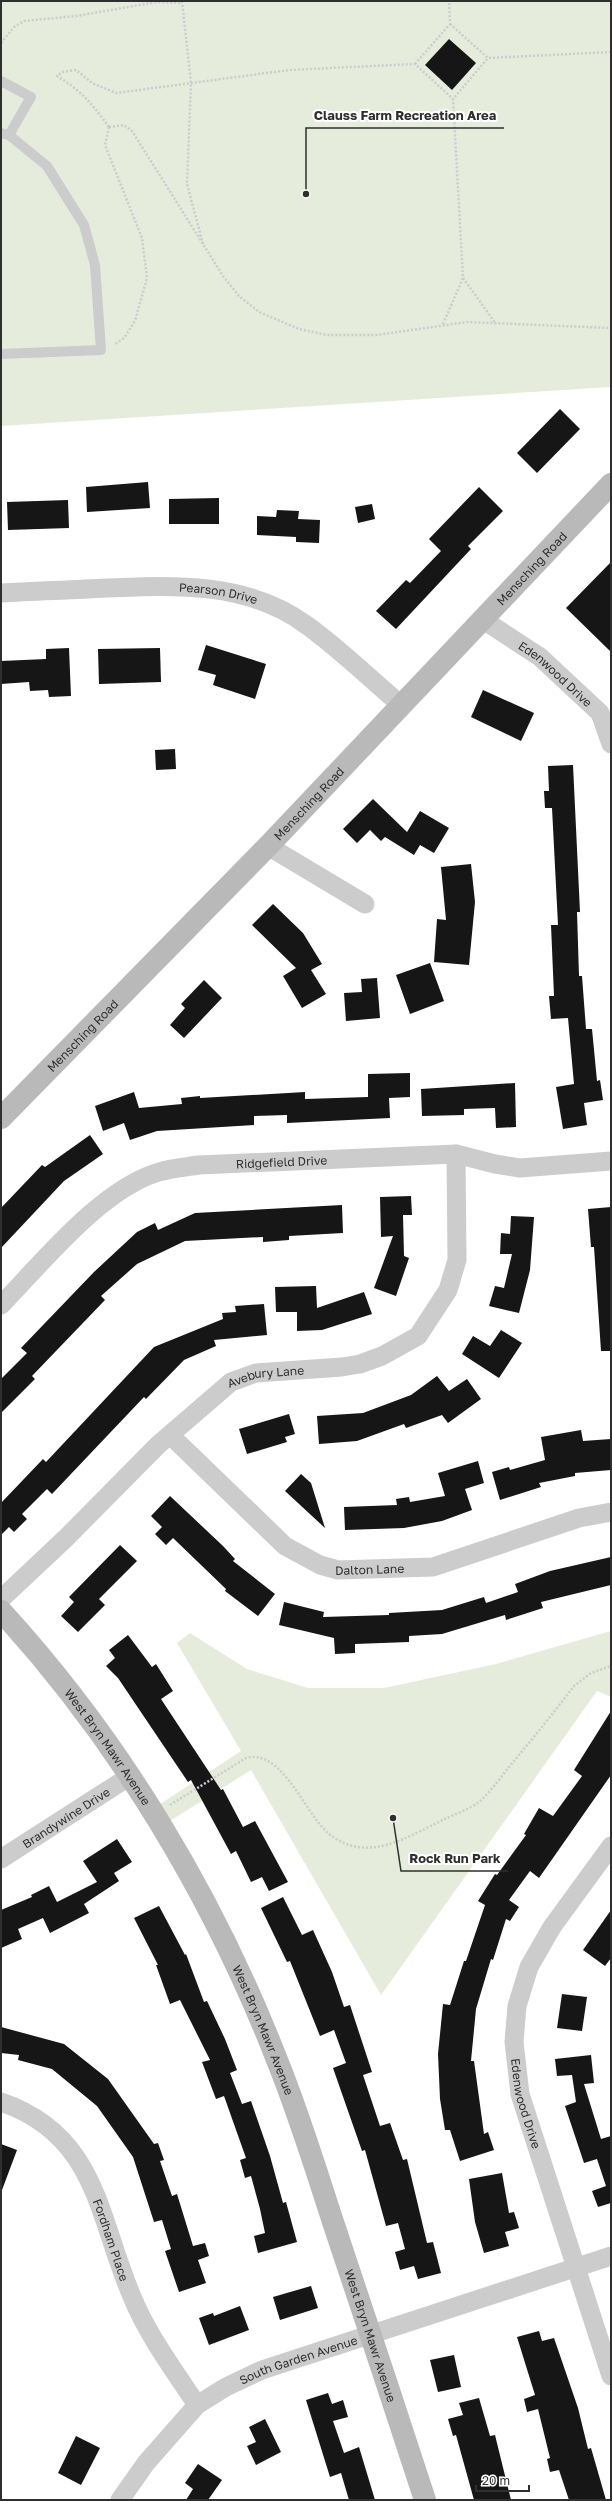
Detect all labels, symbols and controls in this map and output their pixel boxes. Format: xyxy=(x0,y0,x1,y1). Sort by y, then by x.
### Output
callout: Clauss Farm Recreation Area xyxy=(306,103,504,128)
text: Clauss Farm Recreation Area xyxy=(314,107,497,123)
street label: Mensching Road xyxy=(493,528,570,608)
street label: Pearson Drive xyxy=(179,579,260,607)
street label: Edenwood Drive xyxy=(516,638,596,710)
street label: Mensching Road xyxy=(270,763,347,843)
street label: Mensching Road xyxy=(43,996,121,1075)
street label: Ridgefield Drive xyxy=(236,1152,328,1171)
street label: Avebury Lane xyxy=(225,1362,305,1390)
street label: Dalton Lane xyxy=(335,1560,405,1578)
street label: West Bryn Mawr Avenue xyxy=(62,1685,154,1808)
street label: Brandywine Drive xyxy=(19,1784,112,1851)
callout: Rock Run Park xyxy=(401,1846,508,1871)
text: Rock Run Park xyxy=(409,1850,501,1866)
street label: West Bryn Mawr Avenue xyxy=(230,1963,297,2097)
street label: Edenwood Drive xyxy=(508,2057,545,2150)
street label: Fordham Place xyxy=(90,2196,133,2283)
street label: West Bryn Mawr Avenue xyxy=(342,2267,400,2404)
street label: South Garden Avenue xyxy=(237,2332,359,2387)
scale bar xyxy=(476,2467,529,2493)
text: 20 m xyxy=(482,2473,510,2488)

